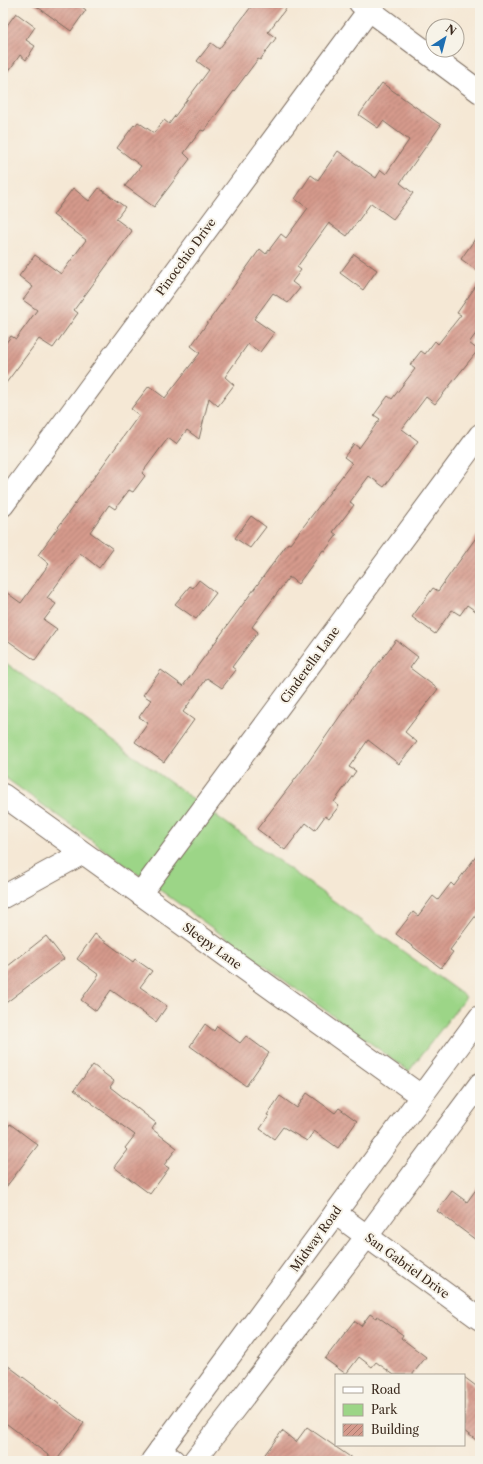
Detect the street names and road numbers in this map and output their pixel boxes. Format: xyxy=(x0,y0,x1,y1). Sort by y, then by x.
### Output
street label: Pinocchio Drive xyxy=(153,215,219,298)
street label: Cinderella Lane xyxy=(277,623,343,706)
street label: Sleepy Lane xyxy=(180,919,245,972)
street label: Midway Road xyxy=(287,1202,345,1275)
street label: San Gabriel Drive xyxy=(362,1230,453,1301)

